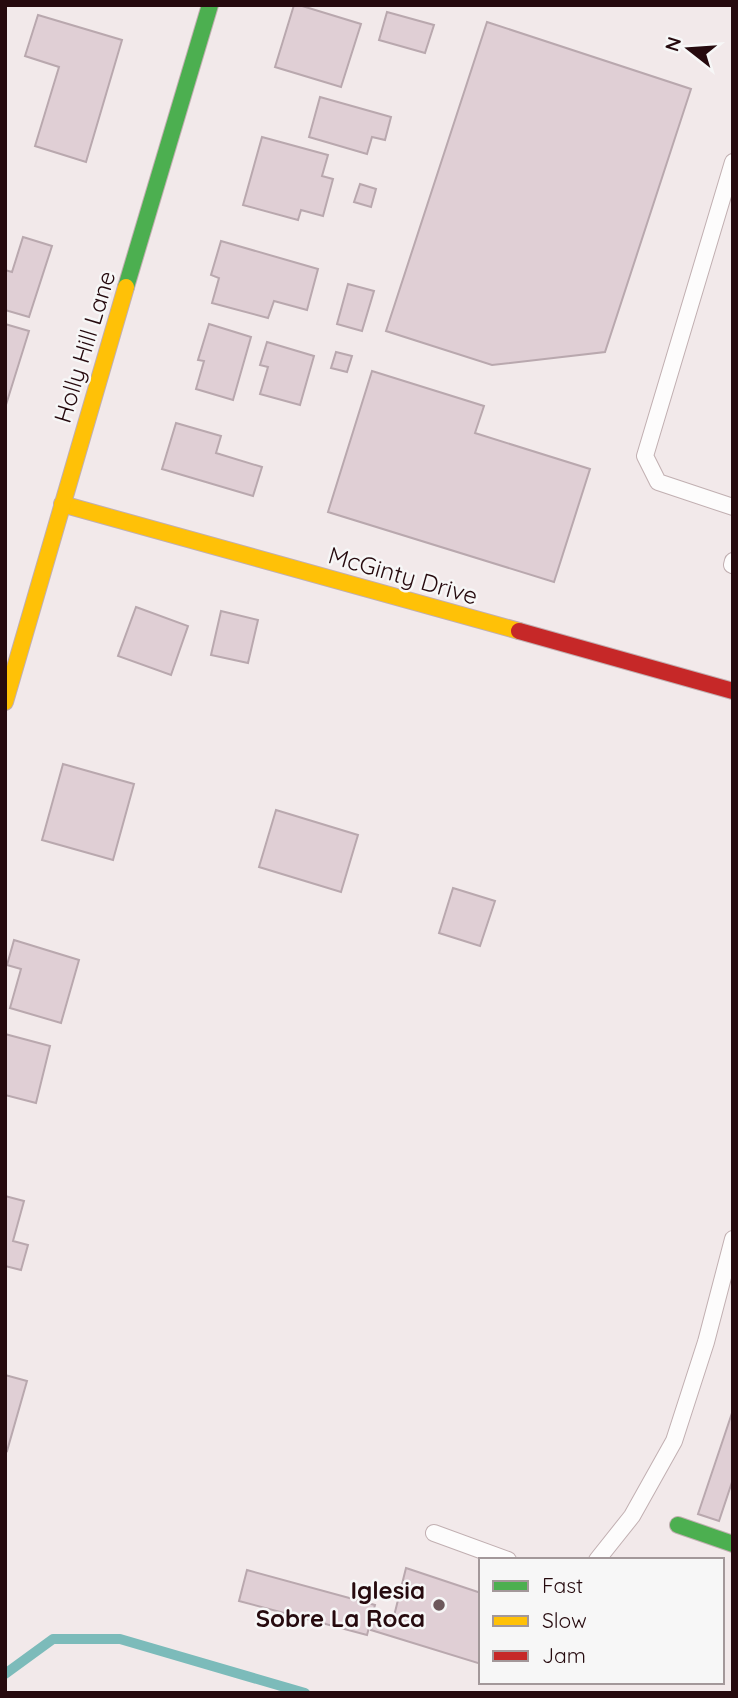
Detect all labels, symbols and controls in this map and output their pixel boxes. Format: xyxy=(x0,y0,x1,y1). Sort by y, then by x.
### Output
north arrow xyxy=(654,14,724,84)
text: N xyxy=(659,34,686,54)
street label: Holly Hill Lane xyxy=(47,267,121,426)
street label: McGinty Drive xyxy=(325,539,481,611)
legend xyxy=(479,1558,724,1684)
text: Fast xyxy=(542,1572,583,1598)
place label: Iglesia Sobre La Roca xyxy=(256,1575,425,1633)
marker: Iglesia Sobre La Roca xyxy=(431,1597,447,1613)
text: Slow xyxy=(542,1607,587,1633)
text: Jam xyxy=(542,1642,586,1668)

